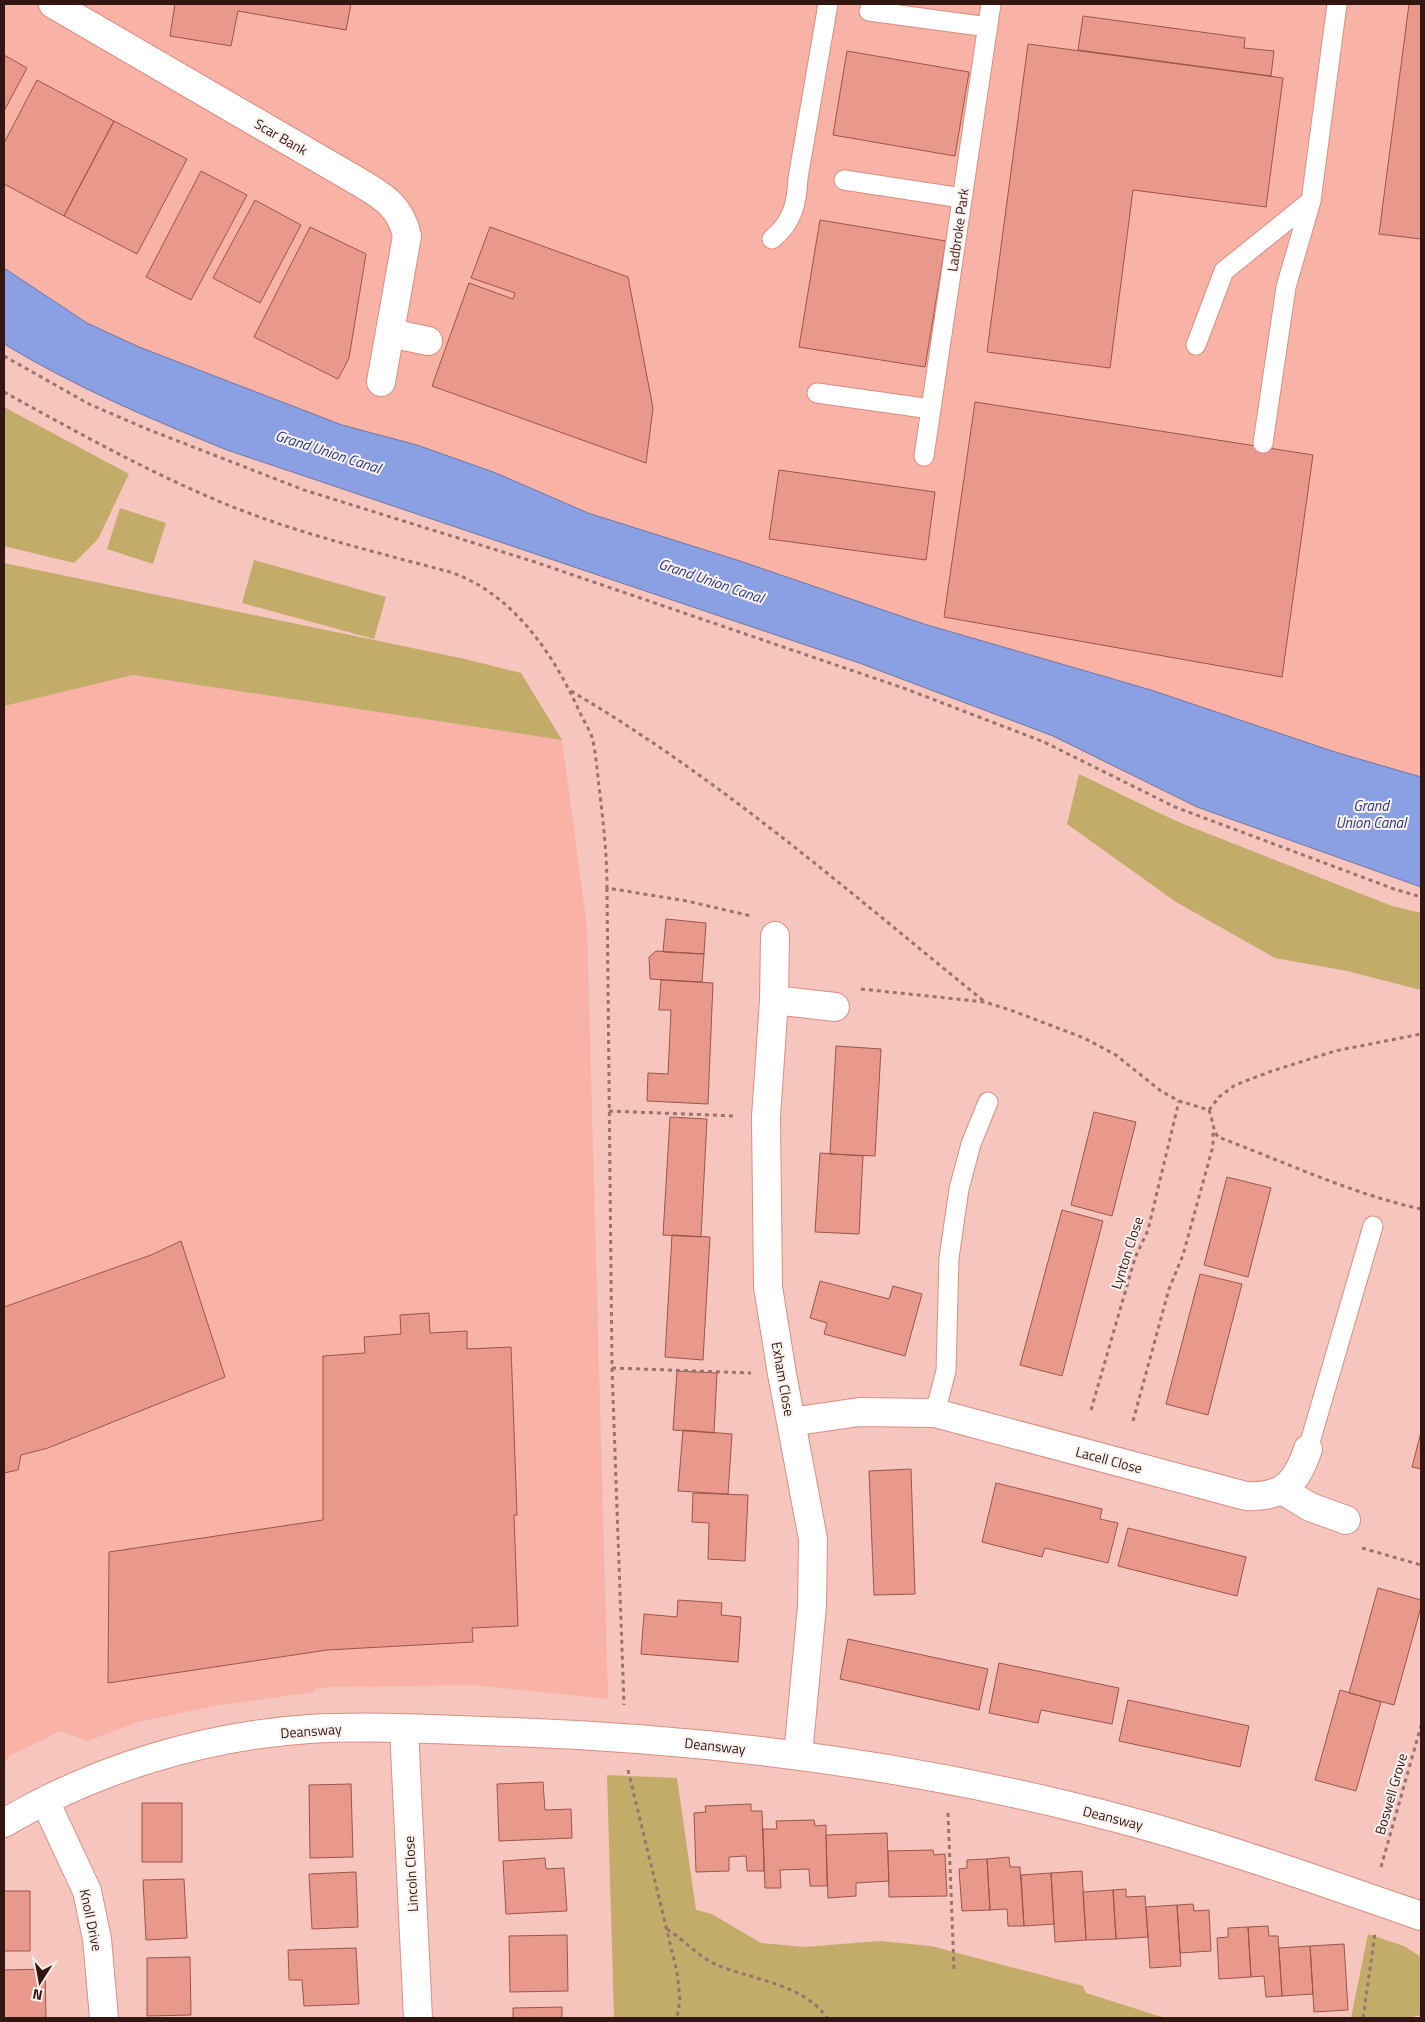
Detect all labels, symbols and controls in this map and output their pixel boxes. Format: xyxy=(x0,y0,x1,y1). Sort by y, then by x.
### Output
street label: Scar Bank xyxy=(251,113,312,160)
street label: Ladbroke Park xyxy=(941,187,974,273)
water label: Grand Union Canal xyxy=(272,424,386,480)
water label: Grand Union Canal xyxy=(656,552,768,610)
water label: Grand Union Canal xyxy=(1336,794,1408,834)
street label: Lynton Close xyxy=(1105,1214,1148,1292)
street label: Exham Close xyxy=(767,1340,800,1418)
street label: Lacell Close xyxy=(1073,1441,1145,1478)
street label: Deansway xyxy=(280,1718,343,1743)
street label: Deansway xyxy=(683,1732,747,1759)
street label: Boswell Grove xyxy=(1369,1751,1412,1837)
street label: Deansway xyxy=(1081,1800,1146,1835)
street label: Lincoln Close xyxy=(398,1835,423,1913)
street label: Knoll Drive xyxy=(75,1887,108,1953)
north arrow xyxy=(15,1957,65,2007)
text: N xyxy=(31,1984,44,2006)

